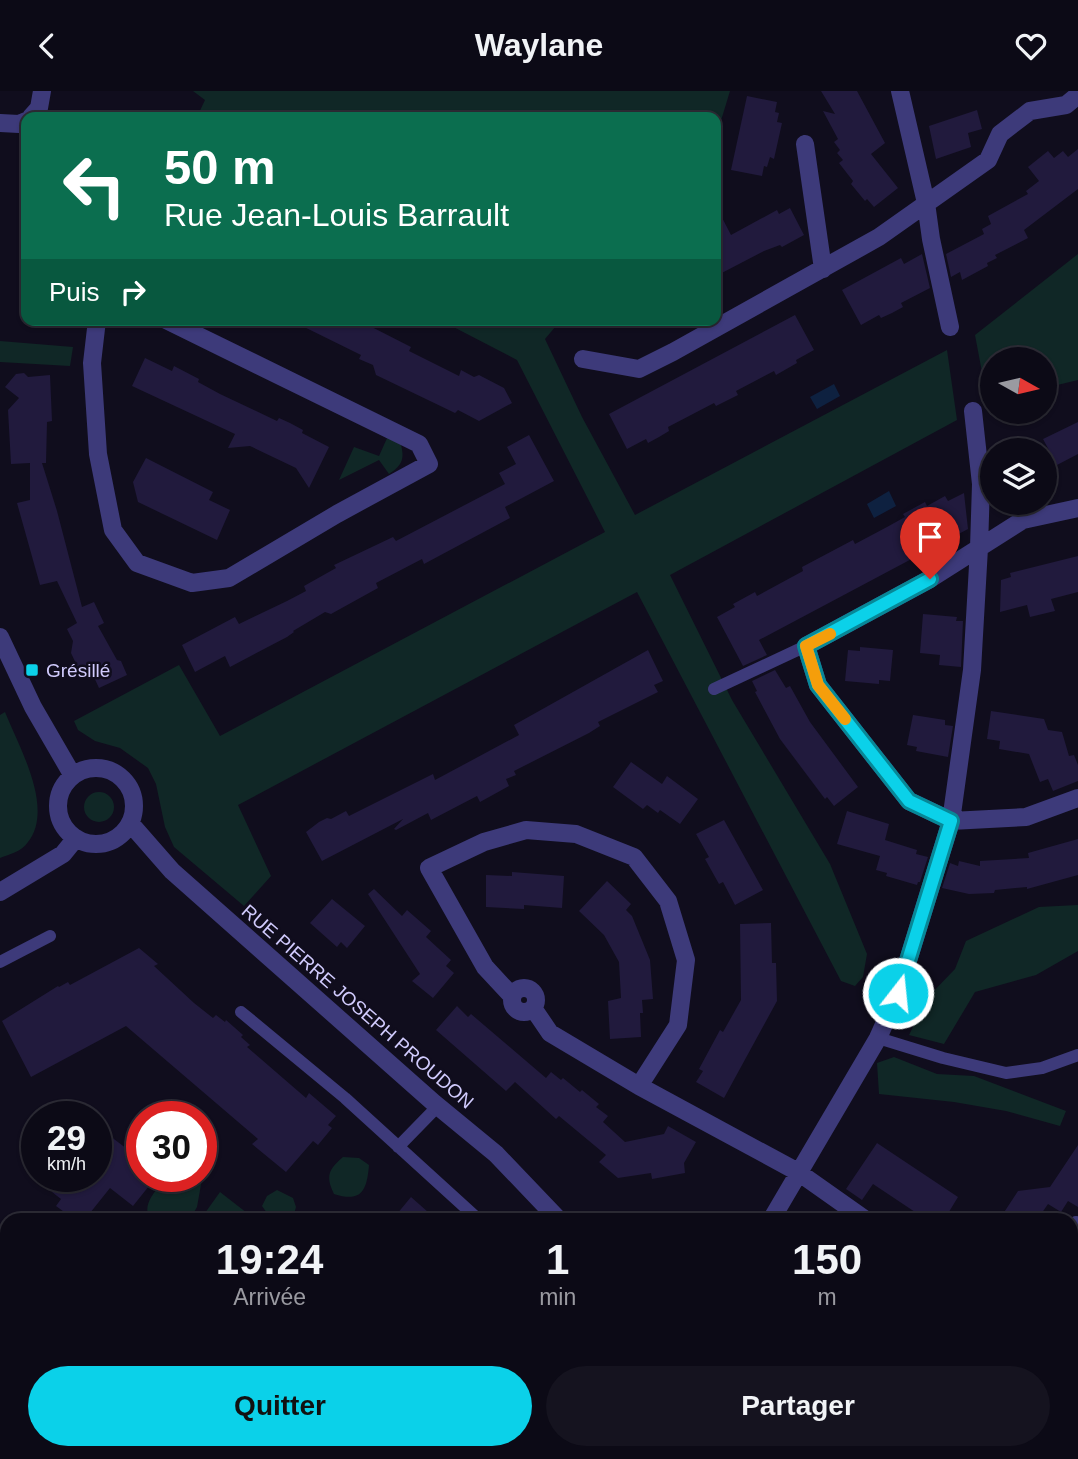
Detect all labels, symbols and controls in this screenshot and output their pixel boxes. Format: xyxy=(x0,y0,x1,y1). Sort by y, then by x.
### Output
icon: back xyxy=(28,27,66,65)
text: Waylane xyxy=(475,27,603,63)
icon: heart xyxy=(1012,27,1050,65)
icon: left xyxy=(49,140,140,231)
text: 50 m xyxy=(164,140,276,194)
text: Rue Jean-Louis Barrault xyxy=(164,197,509,233)
icon: right xyxy=(114,273,152,311)
text: Puis xyxy=(49,277,100,307)
north arrow xyxy=(980,347,1057,423)
map controls xyxy=(980,347,1057,515)
button: layers xyxy=(980,438,1057,515)
pin xyxy=(900,507,960,579)
icon: arrive xyxy=(911,518,949,556)
place label: Grésillé xyxy=(46,660,110,681)
marker: Grésillé xyxy=(24,662,40,678)
street label: RUE PIERRE JOSEPH PROUDON xyxy=(238,900,478,1113)
position arrow xyxy=(861,956,935,1030)
speed limit sign: 30 xyxy=(126,1101,217,1192)
text: 29 xyxy=(47,1118,86,1157)
text: km/h xyxy=(47,1154,86,1174)
text: 19:24 xyxy=(216,1236,323,1283)
text: 1 xyxy=(546,1236,569,1283)
text: 150 xyxy=(792,1236,862,1283)
text: Arrivée xyxy=(233,1284,306,1310)
text: min xyxy=(539,1284,576,1310)
text: m xyxy=(818,1284,837,1310)
button: Quitter xyxy=(28,1366,532,1446)
button: Partager xyxy=(546,1366,1050,1446)

